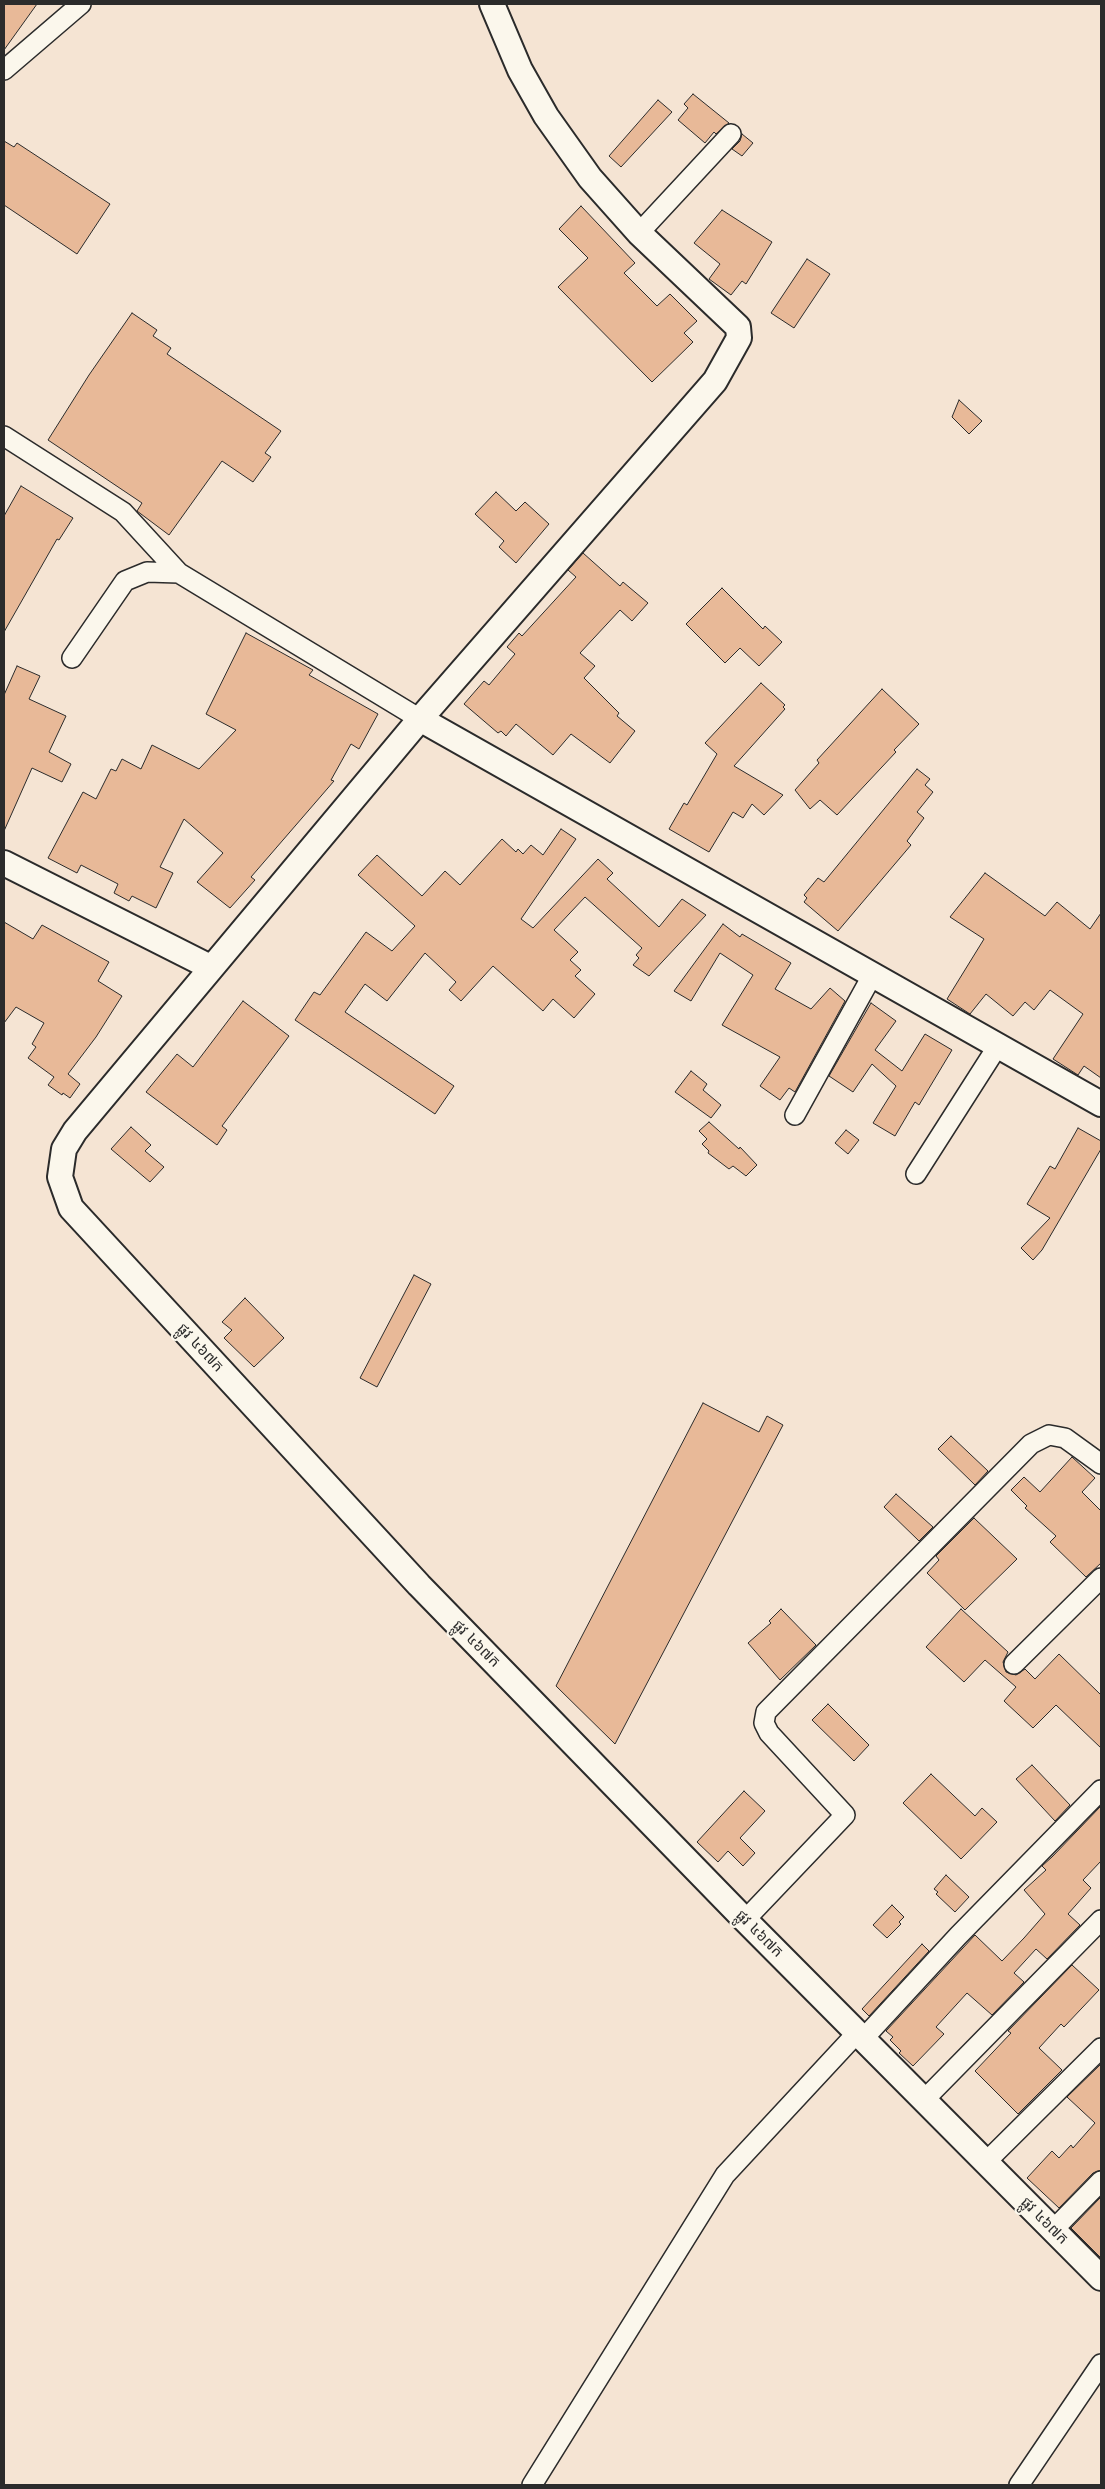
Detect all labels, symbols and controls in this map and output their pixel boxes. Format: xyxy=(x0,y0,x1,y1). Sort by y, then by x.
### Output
street label: ផ្លូវ ៤៦៧ក xyxy=(173,1320,227,1376)
street label: ផ្លូវ ៤៦៧ក xyxy=(449,1617,503,1671)
street label: ផ្លូវ ៤៦៧ក xyxy=(732,1907,786,1961)
street label: ផ្លូវ ៤៦៧ក xyxy=(1017,2194,1071,2248)

